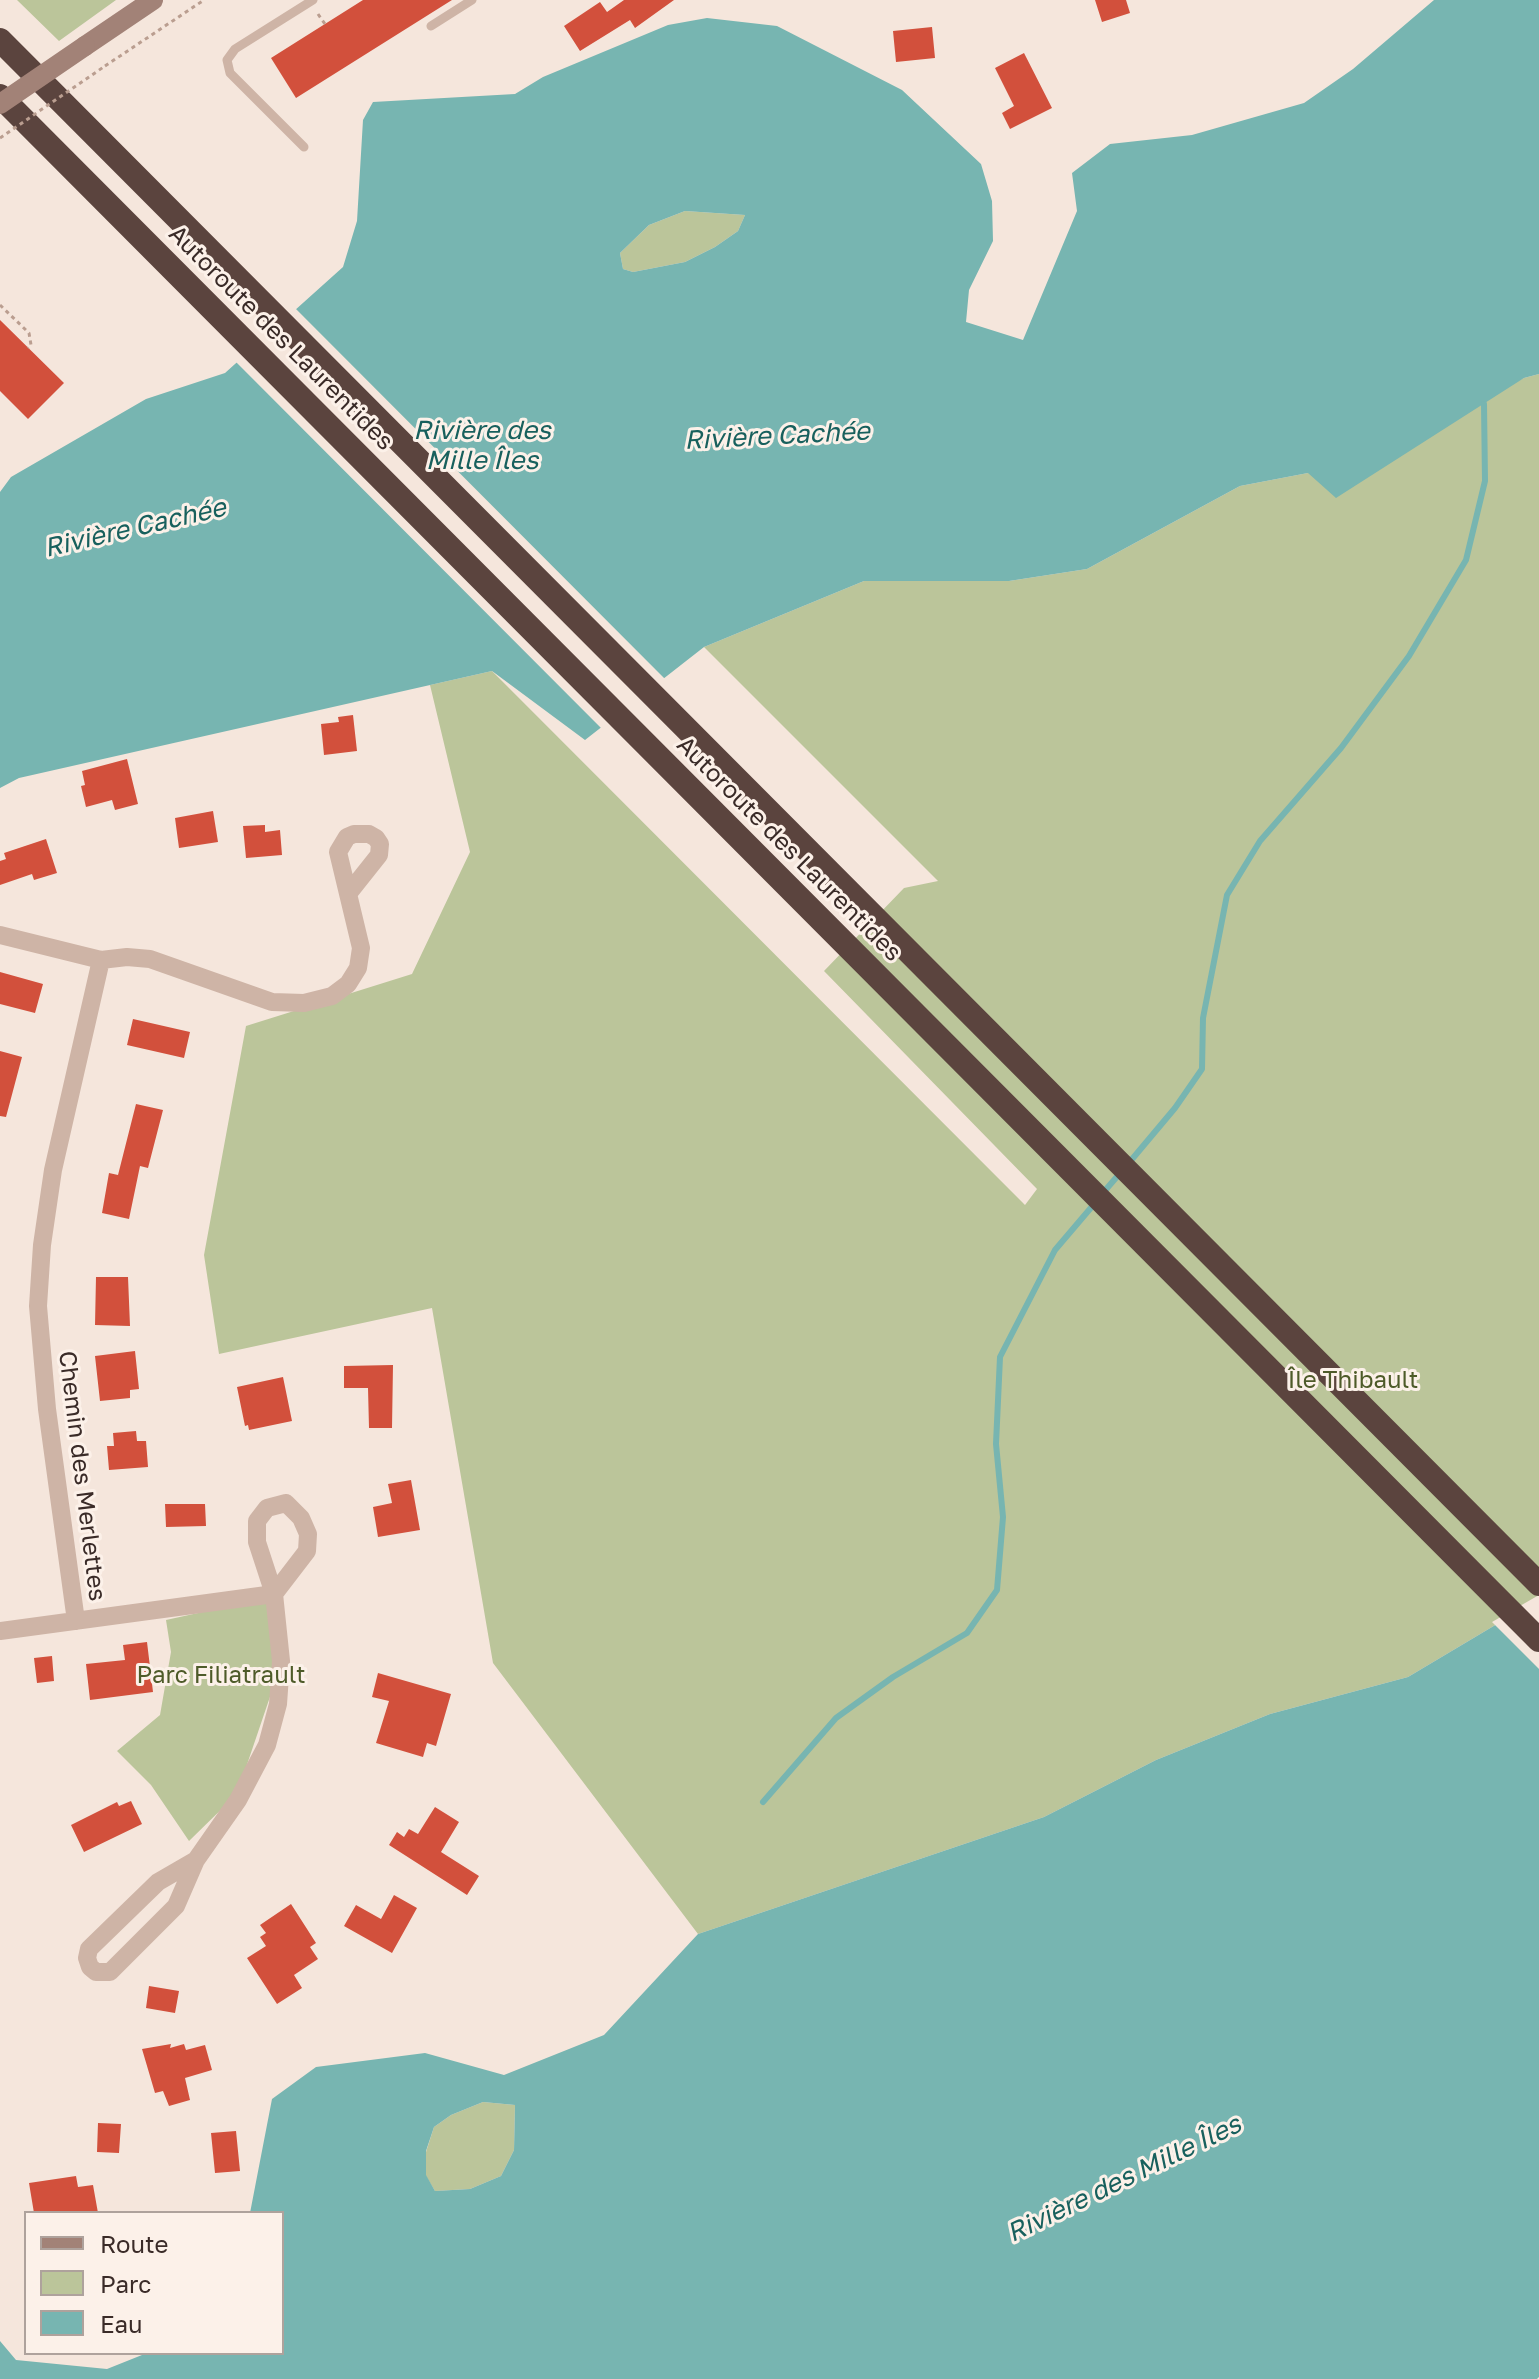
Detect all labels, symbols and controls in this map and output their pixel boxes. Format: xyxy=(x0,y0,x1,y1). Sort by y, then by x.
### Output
street label: Autoroute des Laurentides xyxy=(163,220,399,456)
water label: Rivière des Mille Îles xyxy=(413,415,551,476)
water label: Rivière Cachée xyxy=(684,416,870,456)
water label: Rivière Cachée xyxy=(41,492,229,564)
street label: Autoroute des Laurentides xyxy=(671,731,907,967)
street label: Chemin des Merlettes xyxy=(52,1349,112,1603)
park label: Île Thibault xyxy=(1288,1366,1418,1394)
park label: Parc Filiatrault xyxy=(137,1661,305,1689)
water label: Rivière des Mille Îles xyxy=(1002,2109,1246,2249)
legend xyxy=(24,2211,284,2355)
text: Route xyxy=(100,2229,169,2258)
text: Parc xyxy=(100,2269,151,2298)
text: Eau xyxy=(100,2309,142,2338)

